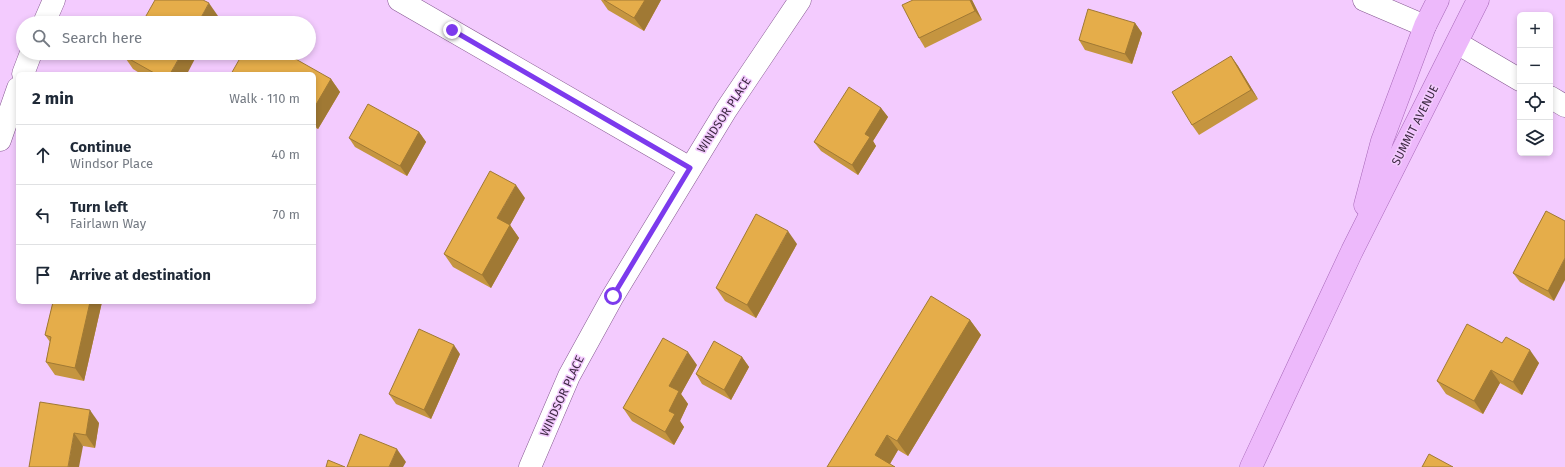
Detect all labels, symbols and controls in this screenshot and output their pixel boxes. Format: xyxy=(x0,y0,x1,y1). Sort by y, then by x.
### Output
map controls xyxy=(1517,12,1553,156)
button: + xyxy=(1517,12,1553,48)
search box xyxy=(16,16,316,60)
route end xyxy=(443,21,461,39)
icon: search xyxy=(30,27,52,49)
text: Search here xyxy=(62,29,142,47)
button: − xyxy=(1517,48,1553,84)
street label: WINDSOR PLACE xyxy=(694,74,754,156)
street label: SUMMIT AVENUE xyxy=(1389,82,1441,168)
button: locate xyxy=(1517,84,1553,120)
text: 2 min xyxy=(32,88,74,109)
text: Walk · 110 m xyxy=(229,91,300,106)
button: layers xyxy=(1517,120,1553,156)
text: Continue xyxy=(70,138,131,156)
icon: ahead xyxy=(32,144,54,166)
text: 40 m xyxy=(271,147,300,162)
text: Windsor Place xyxy=(70,156,153,171)
text: Turn left xyxy=(70,198,128,216)
icon: left xyxy=(32,204,54,226)
text: 70 m xyxy=(273,207,300,222)
text: Fairlawn Way xyxy=(70,216,146,231)
icon: arrive xyxy=(32,264,54,286)
text: Arrive at destination xyxy=(70,266,211,284)
route start xyxy=(604,287,622,305)
street label: WINDSOR PLACE xyxy=(537,353,587,439)

